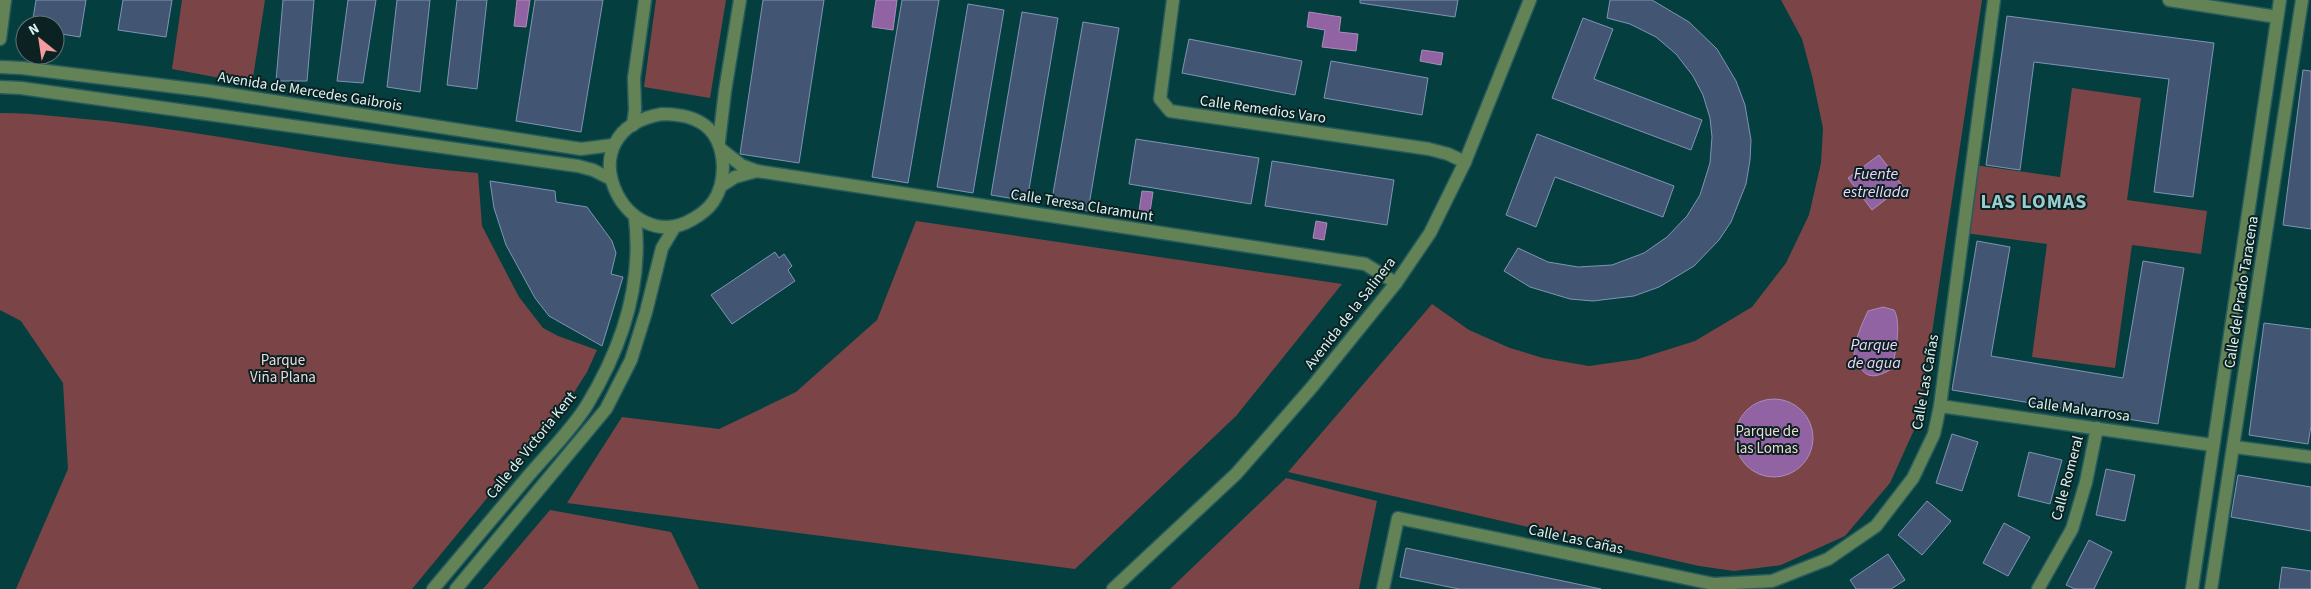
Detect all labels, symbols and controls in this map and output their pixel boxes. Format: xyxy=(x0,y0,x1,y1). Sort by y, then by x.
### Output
north arrow xyxy=(15,15,65,65)
text: N xyxy=(25,19,43,41)
street label: Avenida de Mercedes Gaibrois xyxy=(216,67,404,116)
street label: Calle Remedios Varo xyxy=(1198,90,1327,129)
water label: Fuente estrellada xyxy=(1843,163,1909,203)
street label: Calle Teresa Claramunt xyxy=(1009,184,1155,227)
district label: LAS LOMAS xyxy=(1981,188,2087,216)
street label: Calle del Prado Taracena xyxy=(2219,214,2264,370)
street label: Avenida de la Salinera xyxy=(1300,253,1401,374)
street label: Calle Las Cañas xyxy=(1907,333,1944,431)
water label: Parque de agua xyxy=(1847,334,1901,374)
park label: Parque Viña Plana xyxy=(250,350,316,388)
street label: Calle de Victoria Kent xyxy=(481,387,581,504)
street label: Calle Malvarrosa xyxy=(2026,392,2131,427)
park label: Parque de las Lomas xyxy=(1735,421,1799,459)
street label: Calle Romeral xyxy=(2046,433,2089,523)
street label: Calle Las Cañas xyxy=(1527,519,1625,560)

